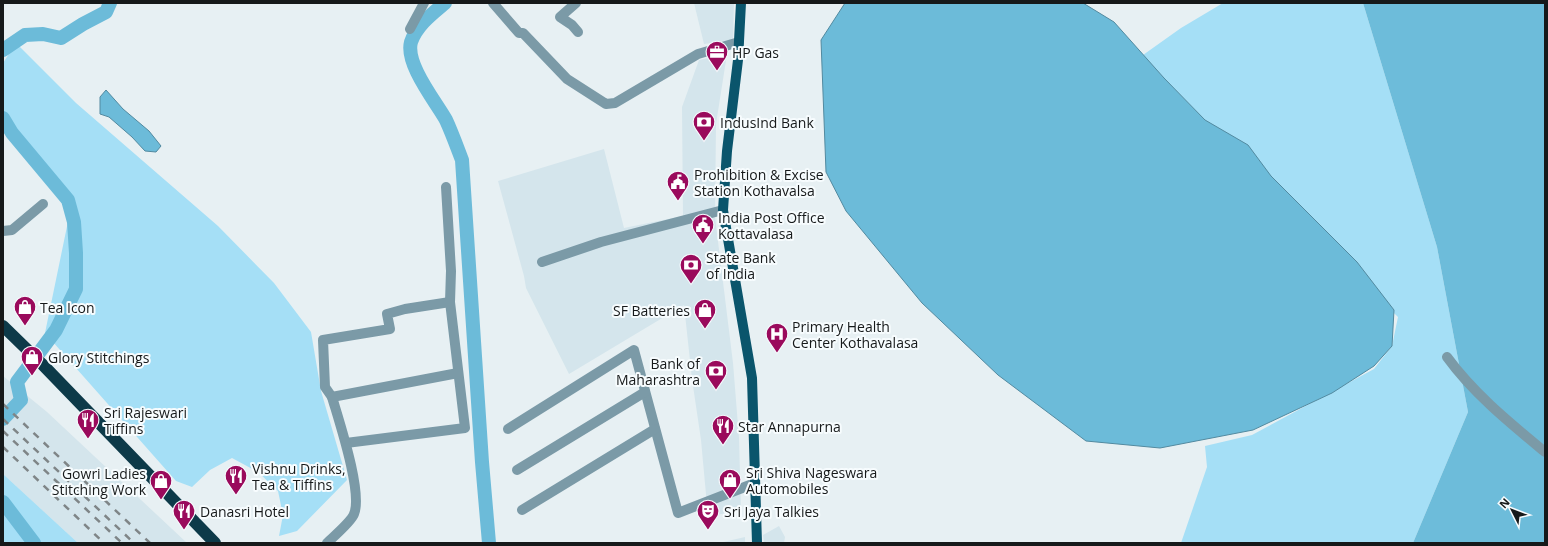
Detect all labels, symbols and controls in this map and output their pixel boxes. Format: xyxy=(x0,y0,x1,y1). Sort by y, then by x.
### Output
office icon: HP Gas xyxy=(704,39,730,72)
place label: HP Gas xyxy=(732,43,779,62)
bank icon: IndusInd Bank xyxy=(691,109,717,142)
place label: IndusInd Bank xyxy=(720,113,814,132)
place label: Prohibition & Excise Station Kothavalsa xyxy=(694,165,824,200)
public building icon: Prohibition & Excise Station Kothavalsa xyxy=(665,169,691,202)
place label: India Post Office Kottavalasa xyxy=(718,208,825,243)
public building icon: India Post Office Kottavalasa xyxy=(690,212,716,245)
place label: State Bank of India xyxy=(706,248,776,283)
bank icon: State Bank of India xyxy=(678,252,704,285)
shop icon: Tea Icon xyxy=(12,294,38,327)
shop icon: SF Batteries xyxy=(692,297,718,330)
place label: Tea Icon xyxy=(40,298,95,317)
place label: SF Batteries xyxy=(613,301,690,320)
place label: Primary Health Center Kothavalasa xyxy=(792,317,918,352)
hospital icon: Primary Health Center Kothavalasa xyxy=(764,321,790,354)
shop icon: Glory Stitchings xyxy=(19,344,45,377)
place label: Glory Stitchings xyxy=(48,348,150,367)
place label: Bank of Maharashtra xyxy=(616,354,701,389)
bank icon: Bank of Maharashtra xyxy=(703,358,729,391)
place label: Sri Rajeswari Tiffins xyxy=(104,403,187,438)
restaurant icon: Sri Rajeswari Tiffins xyxy=(75,407,101,440)
restaurant icon: Star Annapurna xyxy=(710,413,736,446)
place label: Star Annapurna xyxy=(738,417,841,436)
place label: Vishnu Drinks, Tea & Tiffins xyxy=(252,459,346,494)
restaurant icon: Vishnu Drinks, Tea & Tiffins xyxy=(223,463,249,496)
place label: Sri Shiva Nageswara Automobiles xyxy=(746,463,877,498)
place label: Gowri Ladies Stitching Work xyxy=(52,464,147,499)
shop icon: Sri Shiva Nageswara Automobiles xyxy=(717,467,743,500)
shop icon: Gowri Ladies Stitching Work xyxy=(148,468,174,501)
north arrow xyxy=(1492,490,1532,530)
text: N xyxy=(1496,495,1513,511)
restaurant icon: Danasri Hotel xyxy=(171,498,197,531)
theatre icon: Sri Jaya Talkies xyxy=(695,498,721,531)
place label: Danasri Hotel xyxy=(200,502,289,521)
place label: Sri Jaya Talkies xyxy=(724,502,819,521)

